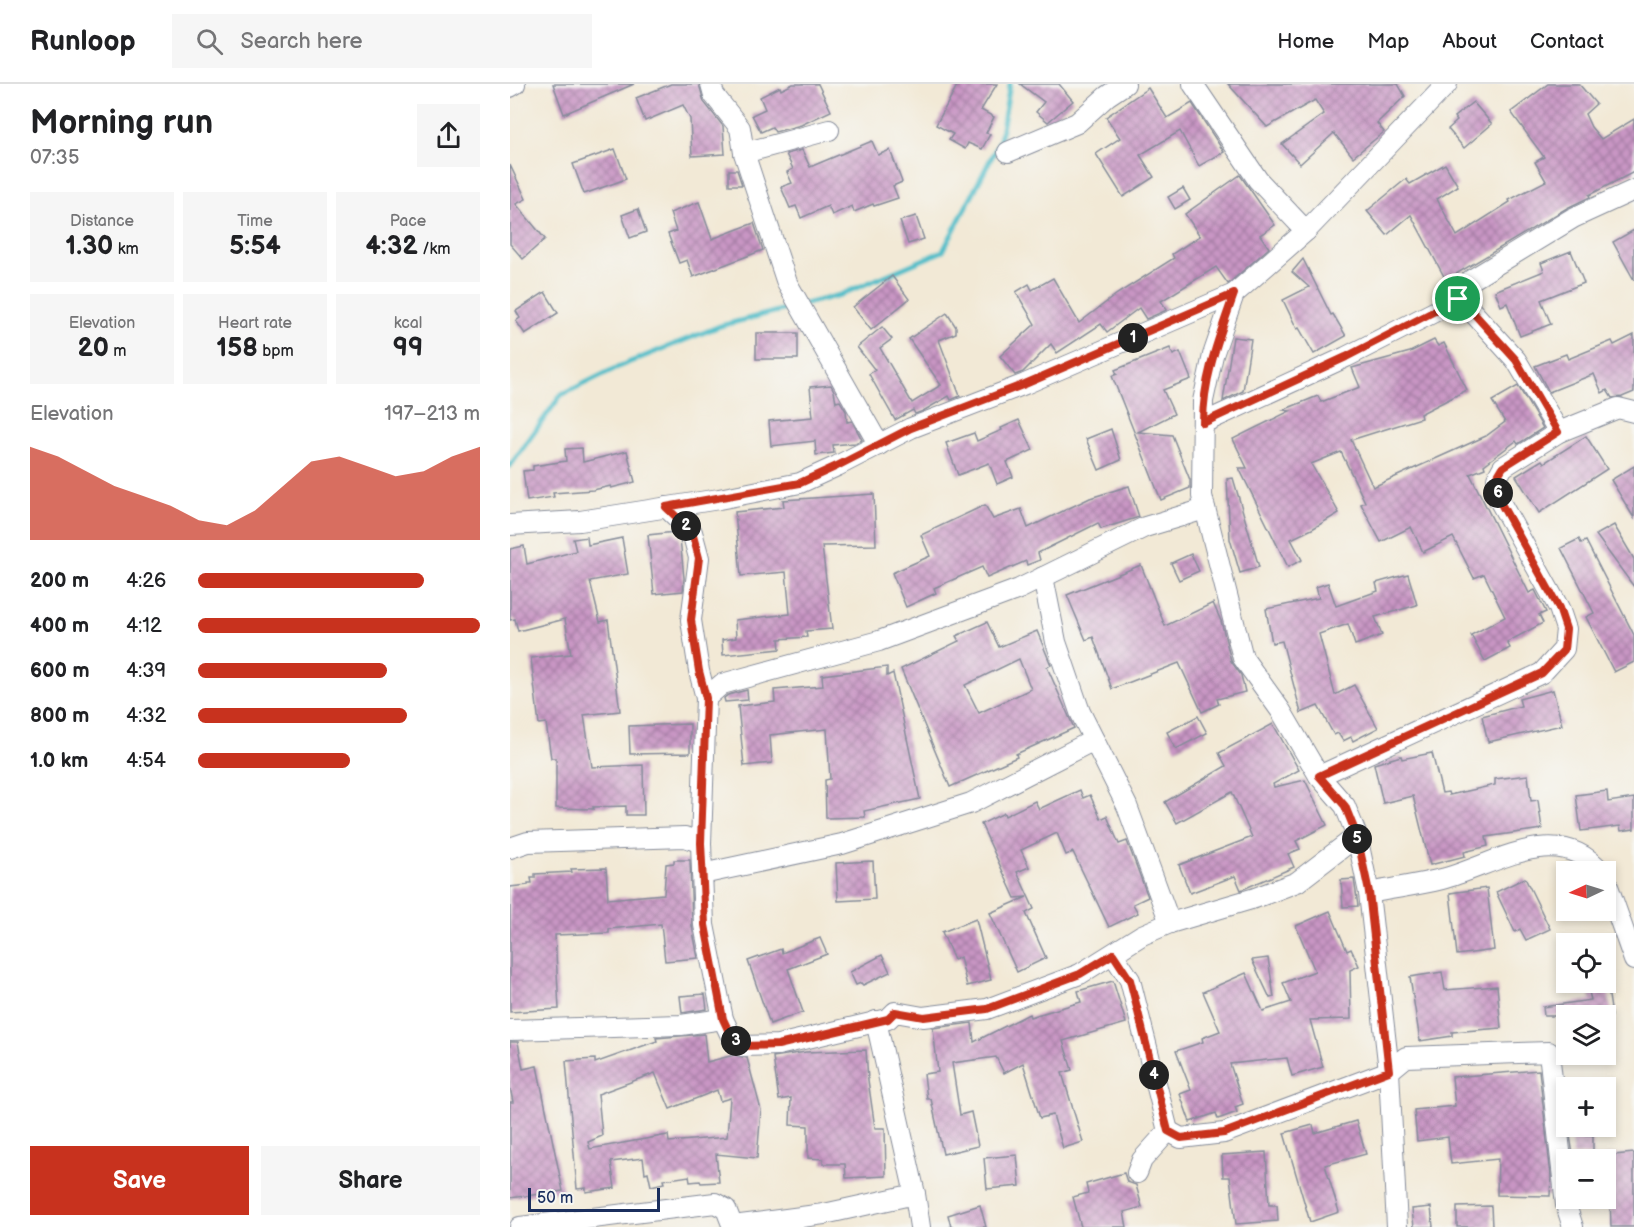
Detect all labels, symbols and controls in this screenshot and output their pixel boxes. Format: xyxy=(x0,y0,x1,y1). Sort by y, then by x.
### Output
search box xyxy=(172,14,592,68)
text: Runloop xyxy=(30,25,136,58)
icon: search xyxy=(193,25,226,58)
text: Search here xyxy=(241,28,362,55)
text: Home xyxy=(1277,29,1334,54)
text: Map xyxy=(1367,29,1409,54)
text: About xyxy=(1442,29,1497,54)
text: Contact xyxy=(1530,29,1604,54)
text: Morning run xyxy=(30,103,213,143)
button: share xyxy=(417,104,480,167)
text: 07:35 xyxy=(30,146,79,170)
text: Distance xyxy=(70,212,134,231)
text: Time xyxy=(237,212,273,231)
text: Pace xyxy=(390,212,426,231)
text: 1.30 xyxy=(65,231,113,262)
text: 5:54 xyxy=(229,231,281,262)
text: 4:32 xyxy=(366,231,418,262)
text: km xyxy=(113,240,139,259)
text: /km xyxy=(418,240,450,259)
pin xyxy=(1432,273,1483,324)
icon: arrive xyxy=(1441,282,1474,315)
text: Elevation xyxy=(69,314,135,333)
text: Heart rate xyxy=(218,314,292,333)
text: kcal xyxy=(394,314,422,333)
pin: 1 xyxy=(1118,323,1148,353)
text: 1 xyxy=(1130,328,1136,347)
text: 20 xyxy=(78,333,109,364)
text: 158 xyxy=(216,333,258,364)
text: 99 xyxy=(393,333,423,364)
text: m xyxy=(109,342,126,361)
text: bpm xyxy=(258,342,294,361)
text: Elevation xyxy=(30,402,113,426)
text: 197–213 m xyxy=(384,402,480,426)
pin: 6 xyxy=(1483,478,1513,508)
text: 6 xyxy=(1493,483,1503,502)
pin: 2 xyxy=(671,511,701,541)
text: 2 xyxy=(681,516,691,535)
text: 200 m xyxy=(30,569,89,593)
text: 4:26 xyxy=(126,569,166,593)
text: 400 m xyxy=(30,614,89,638)
text: 4:12 xyxy=(126,614,162,638)
text: 600 m xyxy=(30,659,90,683)
text: 4:39 xyxy=(126,659,166,683)
text: 800 m xyxy=(30,704,89,728)
text: 4:32 xyxy=(126,704,166,728)
text: 1.0 km xyxy=(30,749,88,773)
text: 4:54 xyxy=(126,749,166,773)
pin: 5 xyxy=(1342,824,1372,854)
text: 5 xyxy=(1352,829,1362,848)
north arrow xyxy=(1556,861,1616,921)
map controls xyxy=(1556,861,1616,1209)
button: locate xyxy=(1556,933,1616,993)
button: layers xyxy=(1556,1005,1616,1065)
pin: 3 xyxy=(721,1026,751,1056)
text: 3 xyxy=(731,1031,741,1050)
pin: 4 xyxy=(1139,1060,1169,1090)
text: 4 xyxy=(1149,1065,1159,1084)
button: + xyxy=(1556,1077,1616,1137)
button: Save xyxy=(30,1146,249,1215)
button: Share xyxy=(261,1146,480,1215)
button: − xyxy=(1556,1149,1616,1209)
scale bar xyxy=(528,1185,660,1212)
text: 50 m xyxy=(537,1189,573,1208)

